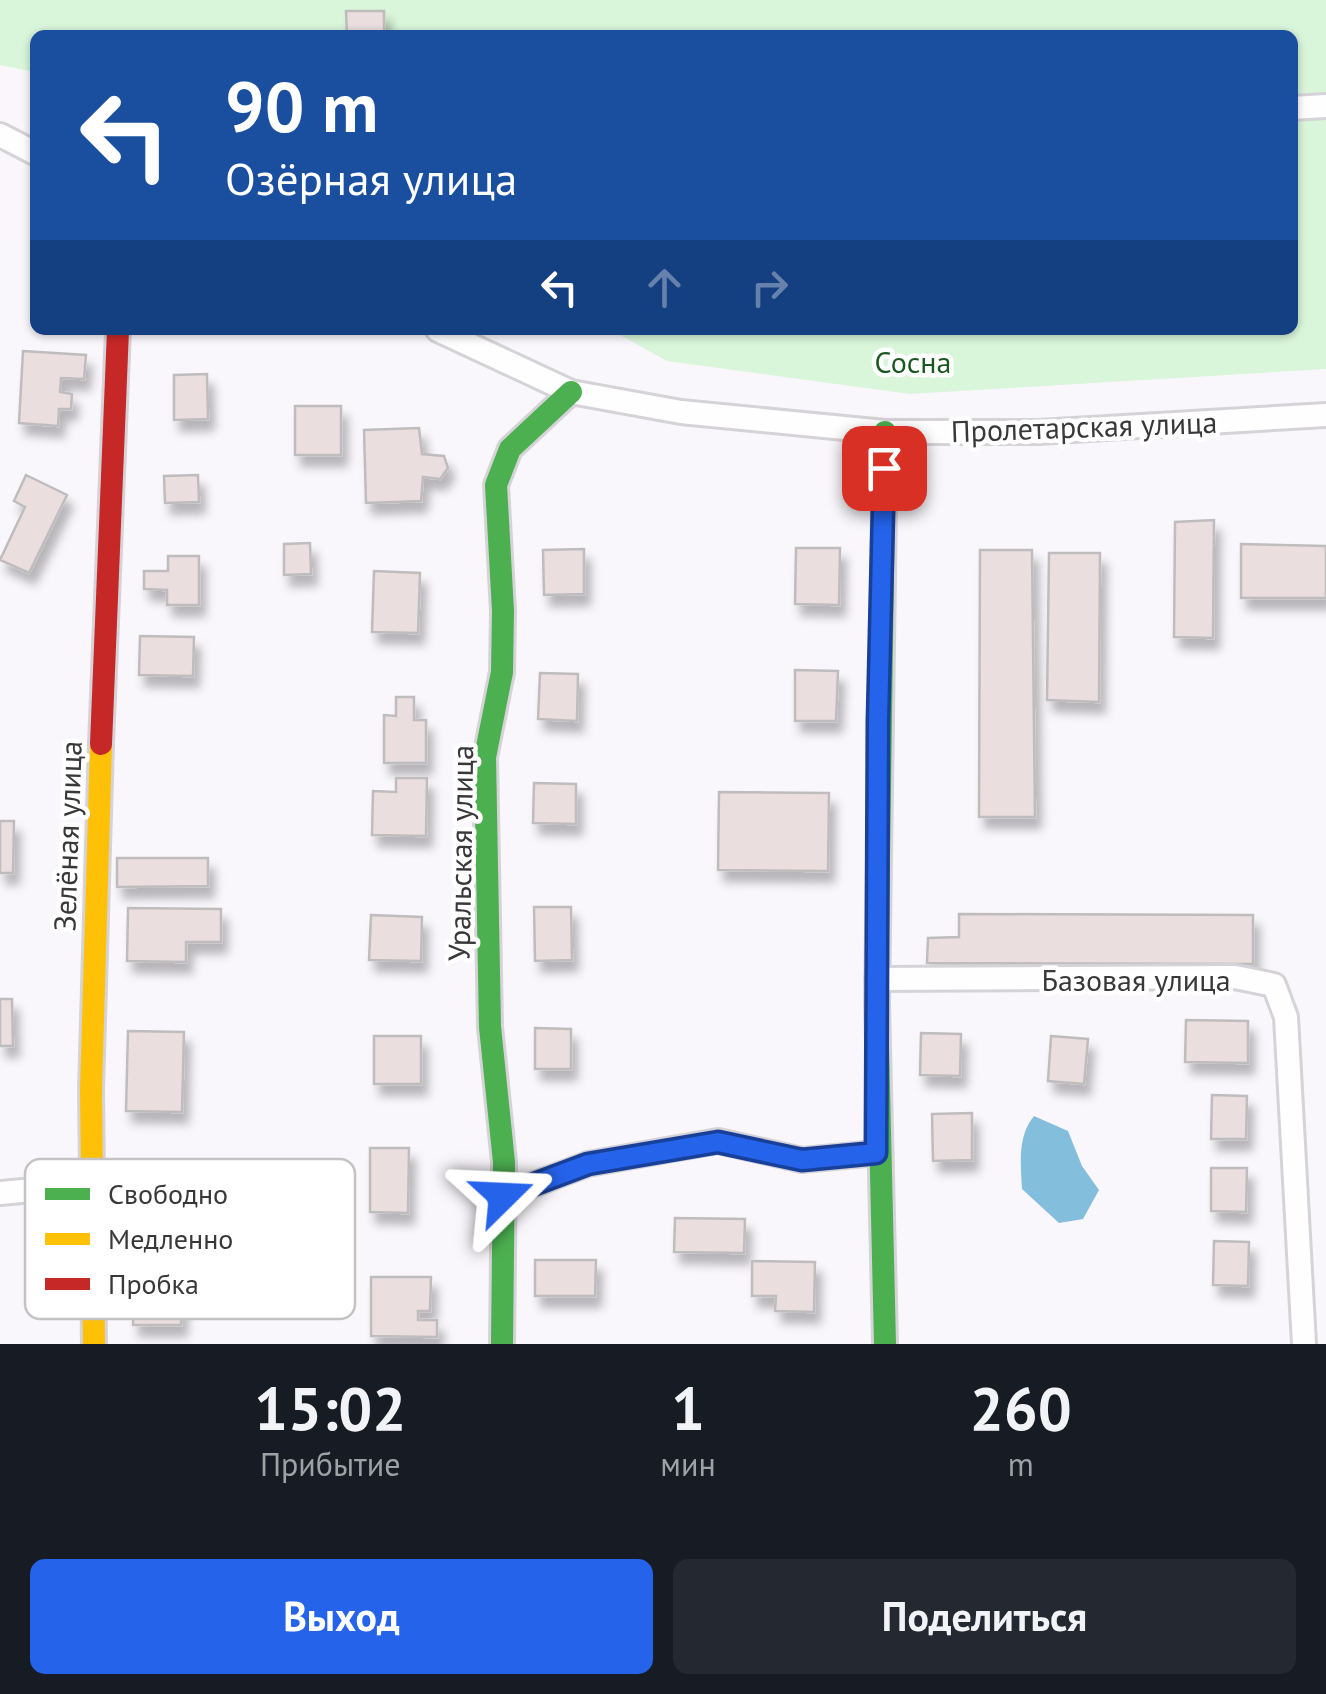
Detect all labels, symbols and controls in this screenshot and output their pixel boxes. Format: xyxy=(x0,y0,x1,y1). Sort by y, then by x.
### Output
text: 90 m xyxy=(225,61,378,151)
icon: left xyxy=(60,70,190,200)
text: Озёрная улица xyxy=(225,149,517,207)
icon: left xyxy=(532,260,587,315)
icon: ahead xyxy=(637,260,692,315)
icon: right xyxy=(742,260,797,315)
park label: Сосна xyxy=(875,342,951,381)
street label: Пролетарская улица xyxy=(950,402,1218,450)
pin xyxy=(842,426,927,511)
icon: arrive xyxy=(857,441,912,496)
street label: Зелёная улица xyxy=(44,740,90,932)
street label: Уральская улица xyxy=(439,745,481,961)
street label: Базовая улица xyxy=(1041,960,1231,999)
position arrow xyxy=(451,1144,555,1248)
legend xyxy=(25,1159,355,1319)
text: Свободно xyxy=(108,1175,228,1212)
text: Медленно xyxy=(108,1220,233,1257)
text: Пробка xyxy=(108,1265,199,1302)
text: 15:02 xyxy=(254,1369,406,1447)
text: 1 xyxy=(671,1369,705,1447)
text: 260 xyxy=(970,1369,1072,1447)
text: Прибытие xyxy=(260,1443,400,1485)
text: мин xyxy=(660,1443,716,1485)
text: m xyxy=(1008,1443,1034,1485)
button: Выход xyxy=(30,1559,653,1674)
button: Поделиться xyxy=(673,1559,1296,1674)

